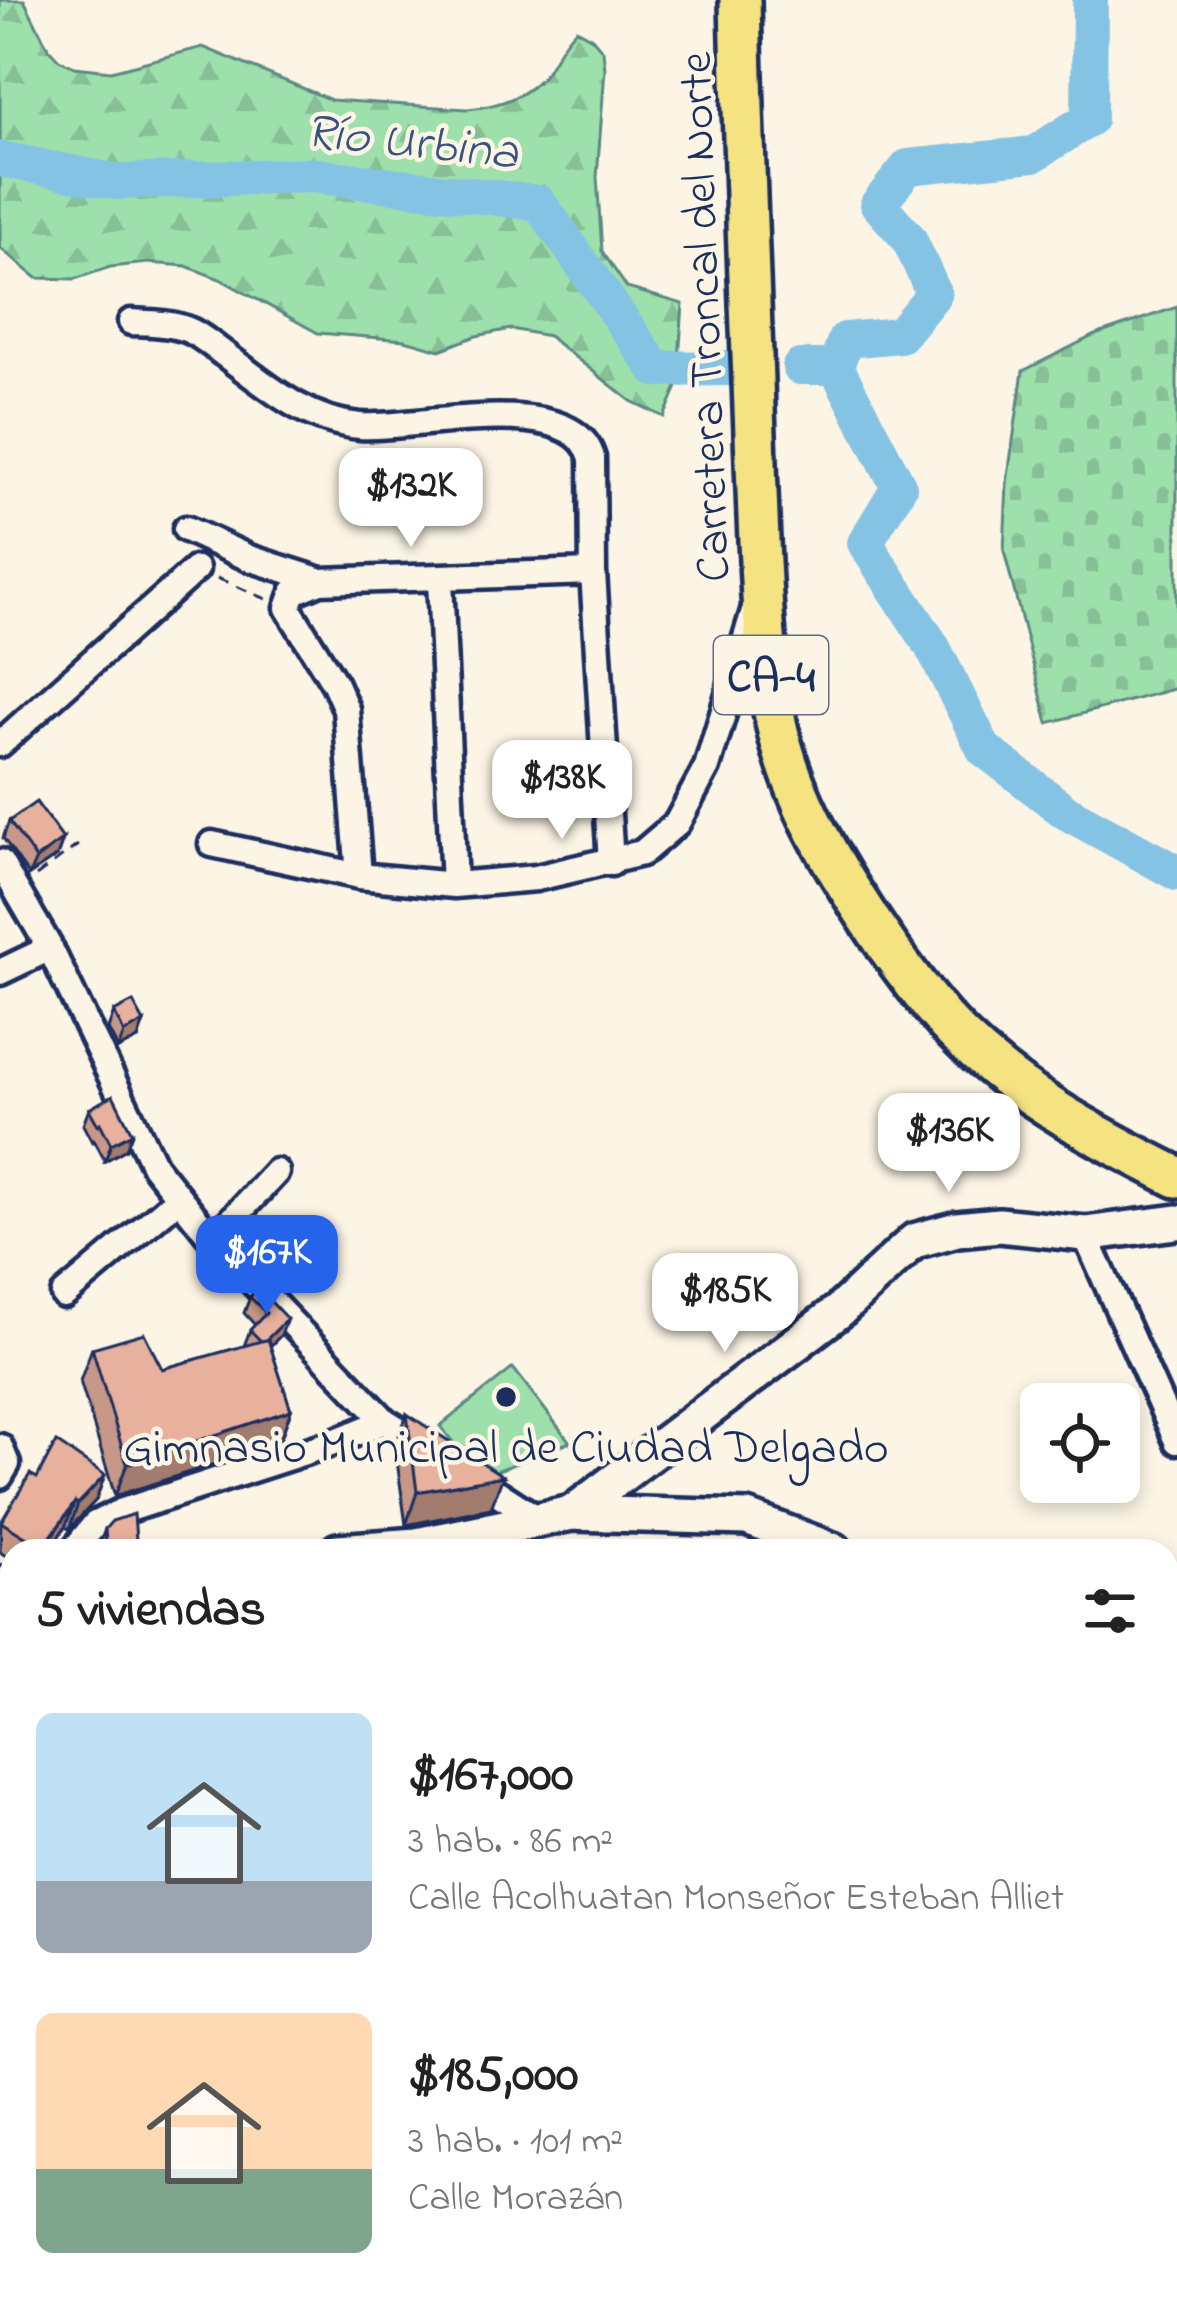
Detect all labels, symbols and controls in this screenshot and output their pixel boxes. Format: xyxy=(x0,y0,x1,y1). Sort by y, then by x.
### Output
street label: Carretera Troncal del Norte xyxy=(663,50,751,583)
water label: Río Urbina xyxy=(301,96,523,193)
pin: $132K xyxy=(327,448,495,550)
text: $132K xyxy=(366,458,456,515)
road number: CA-4 xyxy=(714,636,828,714)
pin: $138K xyxy=(478,740,646,842)
text: $138K xyxy=(519,750,605,807)
pin: $136K xyxy=(865,1093,1033,1195)
text: $136K xyxy=(905,1103,993,1160)
pin: $167K xyxy=(183,1215,351,1317)
text: $167K xyxy=(223,1225,311,1282)
pin: $185K xyxy=(641,1253,809,1355)
text: $185K xyxy=(679,1263,771,1320)
map controls xyxy=(1020,1383,1140,1503)
button: locate xyxy=(1020,1383,1140,1503)
marker: Gimnasio Municipal de Ciudad Delgado xyxy=(493,1384,519,1410)
place label: Gimnasio Municipal de Ciudad Delgado xyxy=(123,1415,889,1486)
text: 5 viviendas xyxy=(36,1574,266,1649)
icon: filters xyxy=(1077,1578,1143,1644)
text: $167,000 xyxy=(408,1739,573,1814)
icon: home xyxy=(132,1761,276,1905)
text: 3 hab. · 86 m² xyxy=(408,1814,613,1871)
text: Calle Acolhuatan Monseñor Esteban Alliet xyxy=(408,1871,1064,1928)
text: $185,000 xyxy=(408,2039,578,2114)
icon: home xyxy=(132,2061,276,2205)
text: 3 hab. · 101 m² xyxy=(408,2114,623,2171)
text: Calle Morazán xyxy=(408,2171,623,2228)

